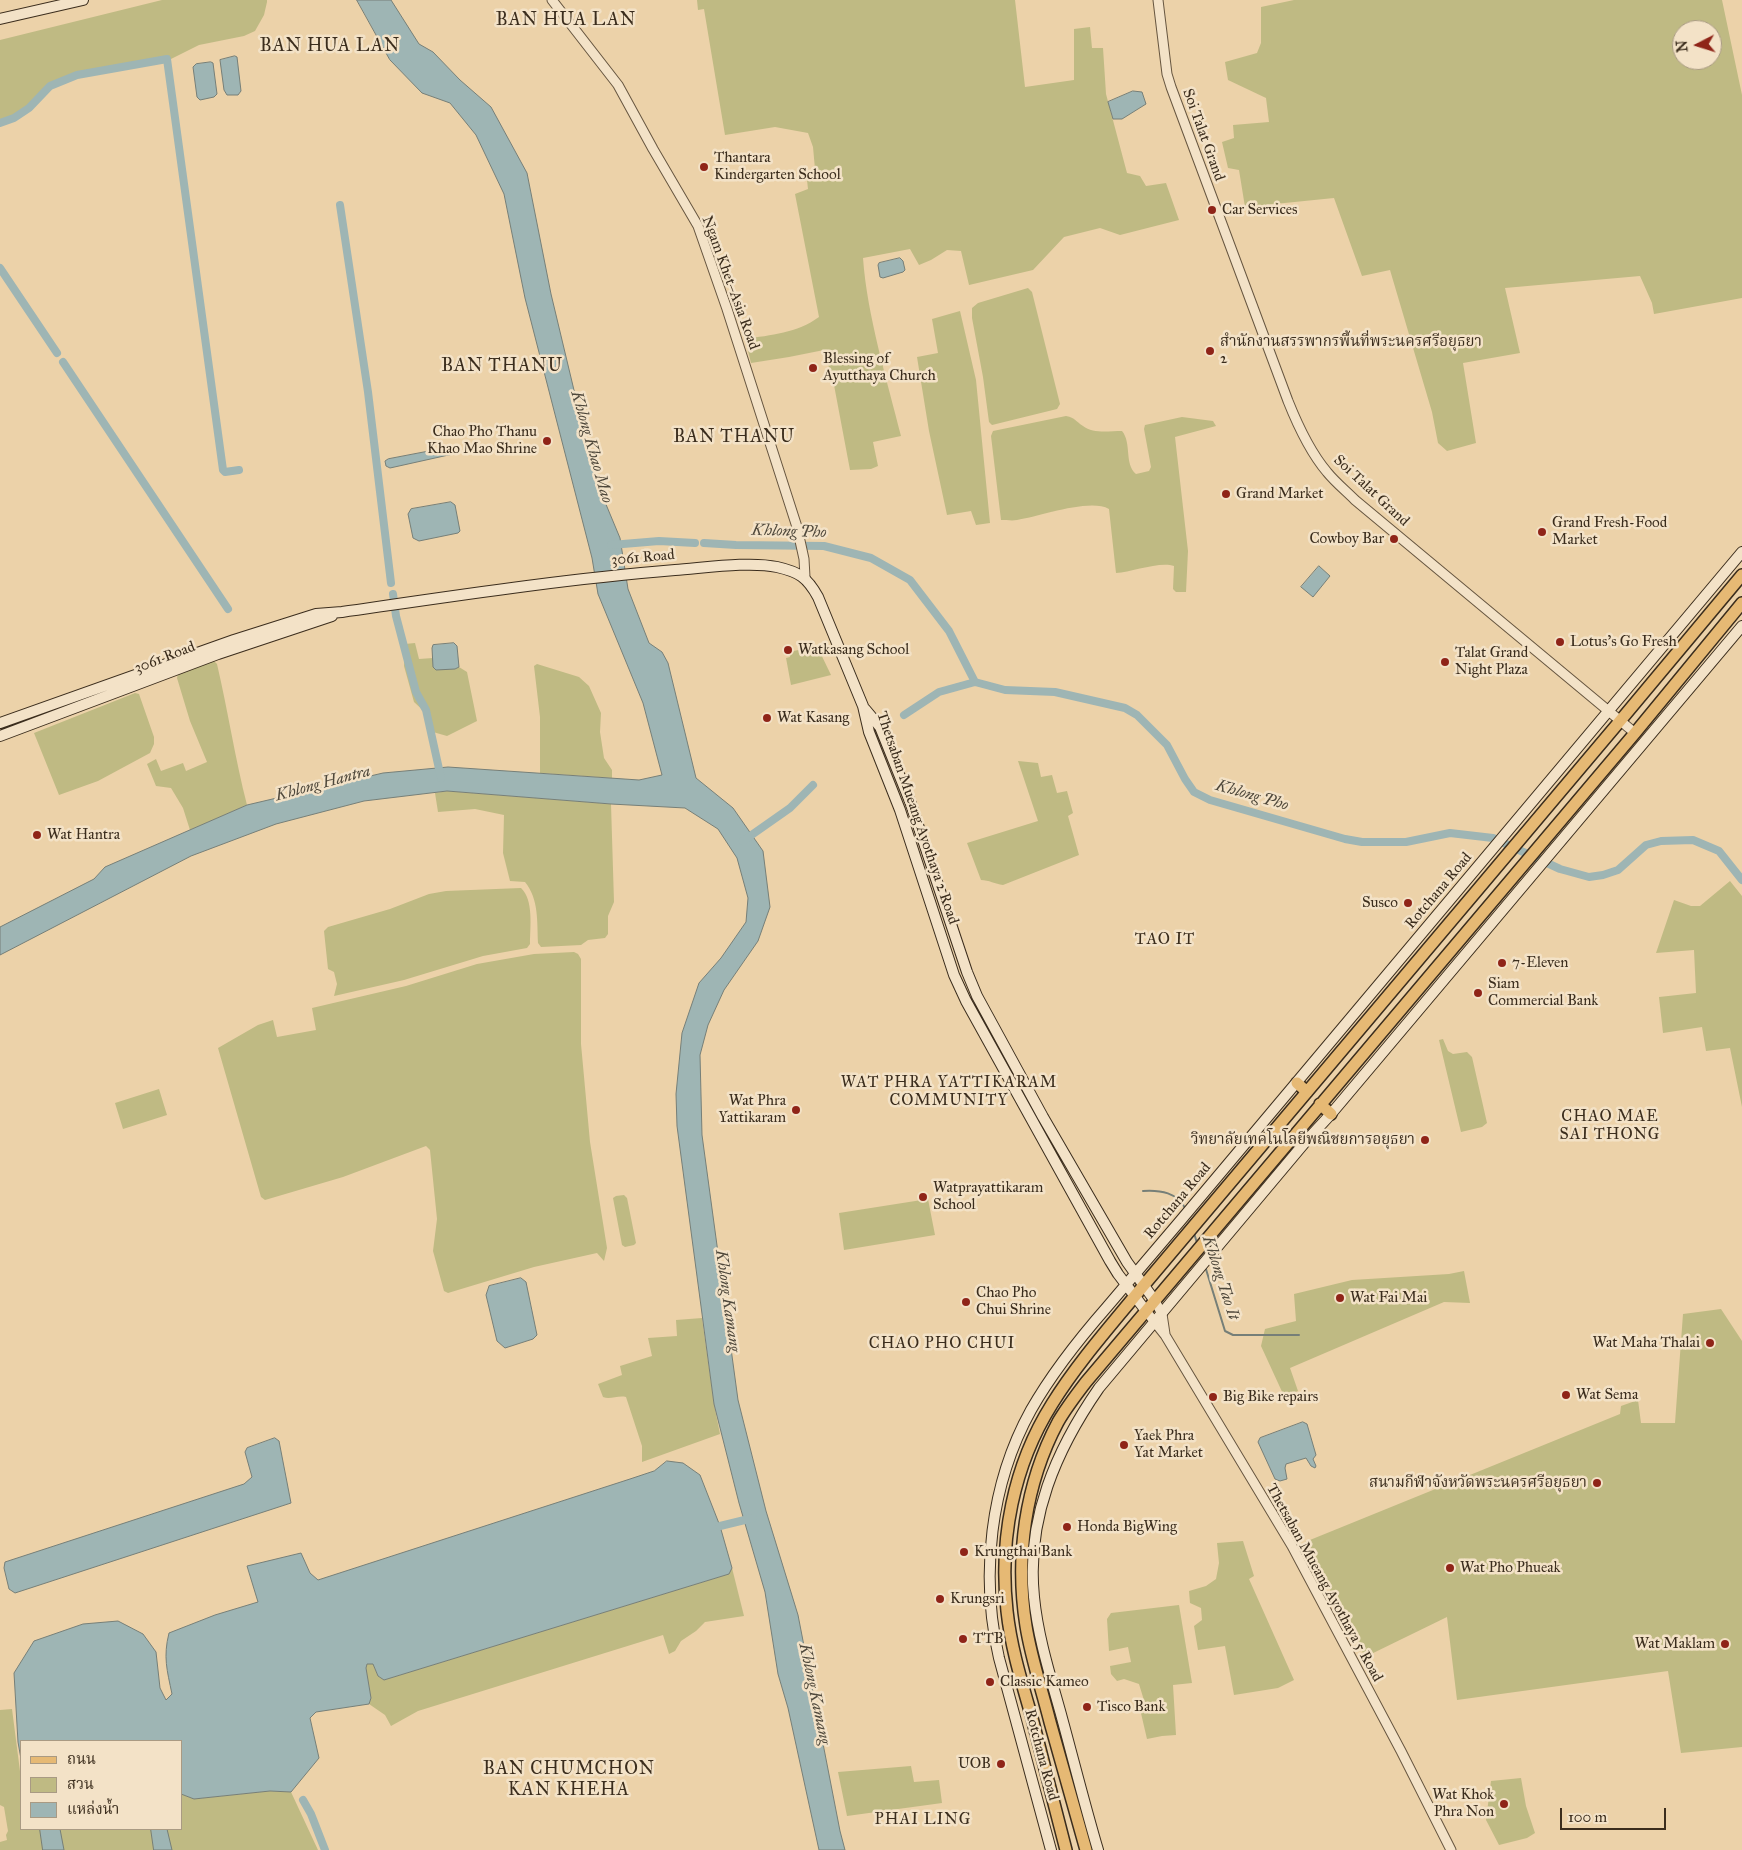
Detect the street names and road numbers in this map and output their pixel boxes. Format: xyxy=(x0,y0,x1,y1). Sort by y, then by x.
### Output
street label: Soi Talat Grand xyxy=(1178,86,1228,184)
street label: Ngam Khet–Asia Road xyxy=(697,214,763,352)
street label: Soi Talat Grand xyxy=(1329,451,1413,531)
street label: 3061 Road xyxy=(611,546,675,570)
street label: 3061 Road xyxy=(132,638,198,678)
street label: Thetsaban Mueang Ayothaya 2 Road xyxy=(872,709,962,927)
street label: Rotchana Road xyxy=(1402,849,1476,933)
street label: Rotchana Road xyxy=(1141,1159,1215,1243)
street label: Thetsaban Mueang Ayothaya 5 Road xyxy=(1262,1481,1386,1685)
street label: Rotchana Road xyxy=(1020,1707,1062,1803)

